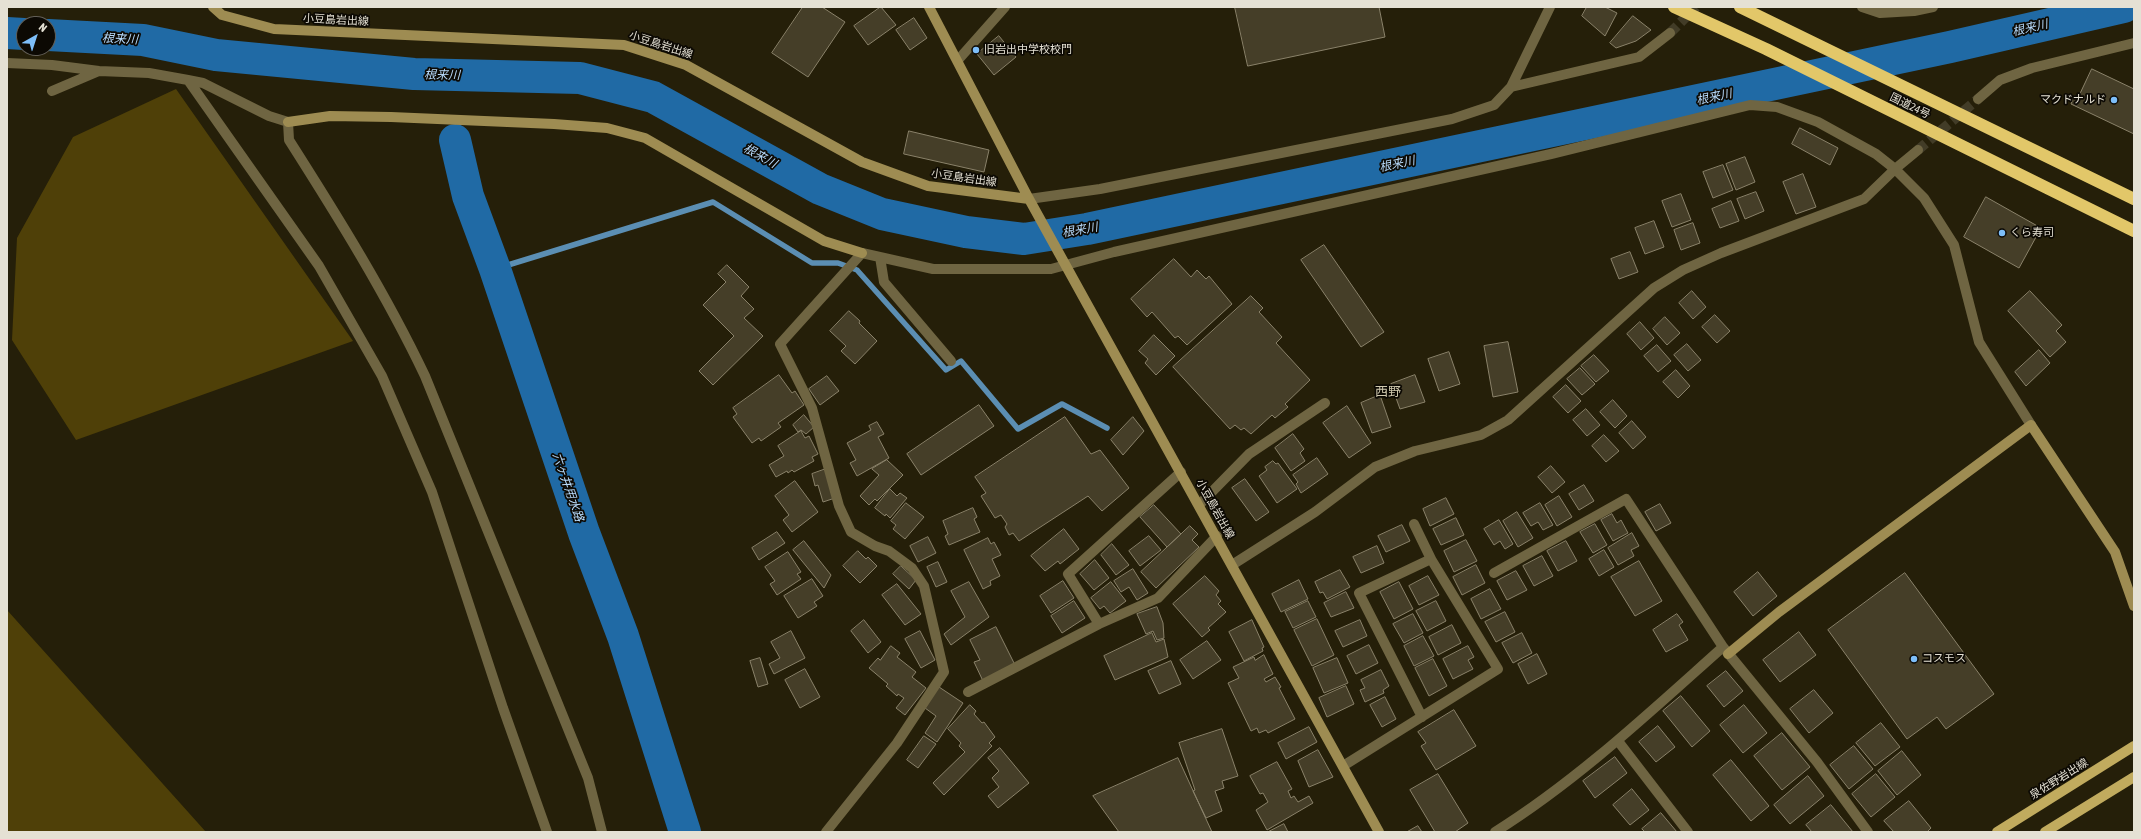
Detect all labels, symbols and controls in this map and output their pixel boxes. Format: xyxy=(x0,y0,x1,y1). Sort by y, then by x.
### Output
street label: 小豆島岩出線 xyxy=(303,12,369,28)
north arrow xyxy=(16,16,56,56)
water label: 根来川 xyxy=(2011,17,2049,39)
text: N xyxy=(37,21,49,34)
street label: 小豆島岩出線 xyxy=(628,29,694,61)
water label: 根来川 xyxy=(102,31,138,47)
place label: 旧岩出中学校校門 xyxy=(984,43,1072,57)
marker: 旧岩出中学校校門 xyxy=(971,45,981,55)
water label: 根来川 xyxy=(424,67,460,83)
water label: 根来川 xyxy=(1695,86,1733,108)
street label: 国道24号 xyxy=(1888,91,1932,121)
place label: マクドナルド xyxy=(2040,93,2106,107)
marker: マクドナルド xyxy=(2109,95,2119,105)
water label: 根来川 xyxy=(741,141,779,171)
water label: 根来川 xyxy=(1378,153,1416,175)
street label: 小豆島岩出線 xyxy=(930,167,998,189)
water label: 根来川 xyxy=(1061,220,1099,240)
place label: くら寿司 xyxy=(2010,226,2054,240)
marker: くら寿司 xyxy=(1997,228,2007,238)
district label: 西野 xyxy=(1375,384,1401,400)
water label: 六ヶ井用水路 xyxy=(549,451,587,523)
street label: 小豆島岩出線 xyxy=(1193,477,1237,541)
place label: コスモス xyxy=(1922,652,1966,666)
marker: コスモス xyxy=(1909,654,1919,664)
street label: 泉佐野岩出線 xyxy=(2028,756,2090,802)

